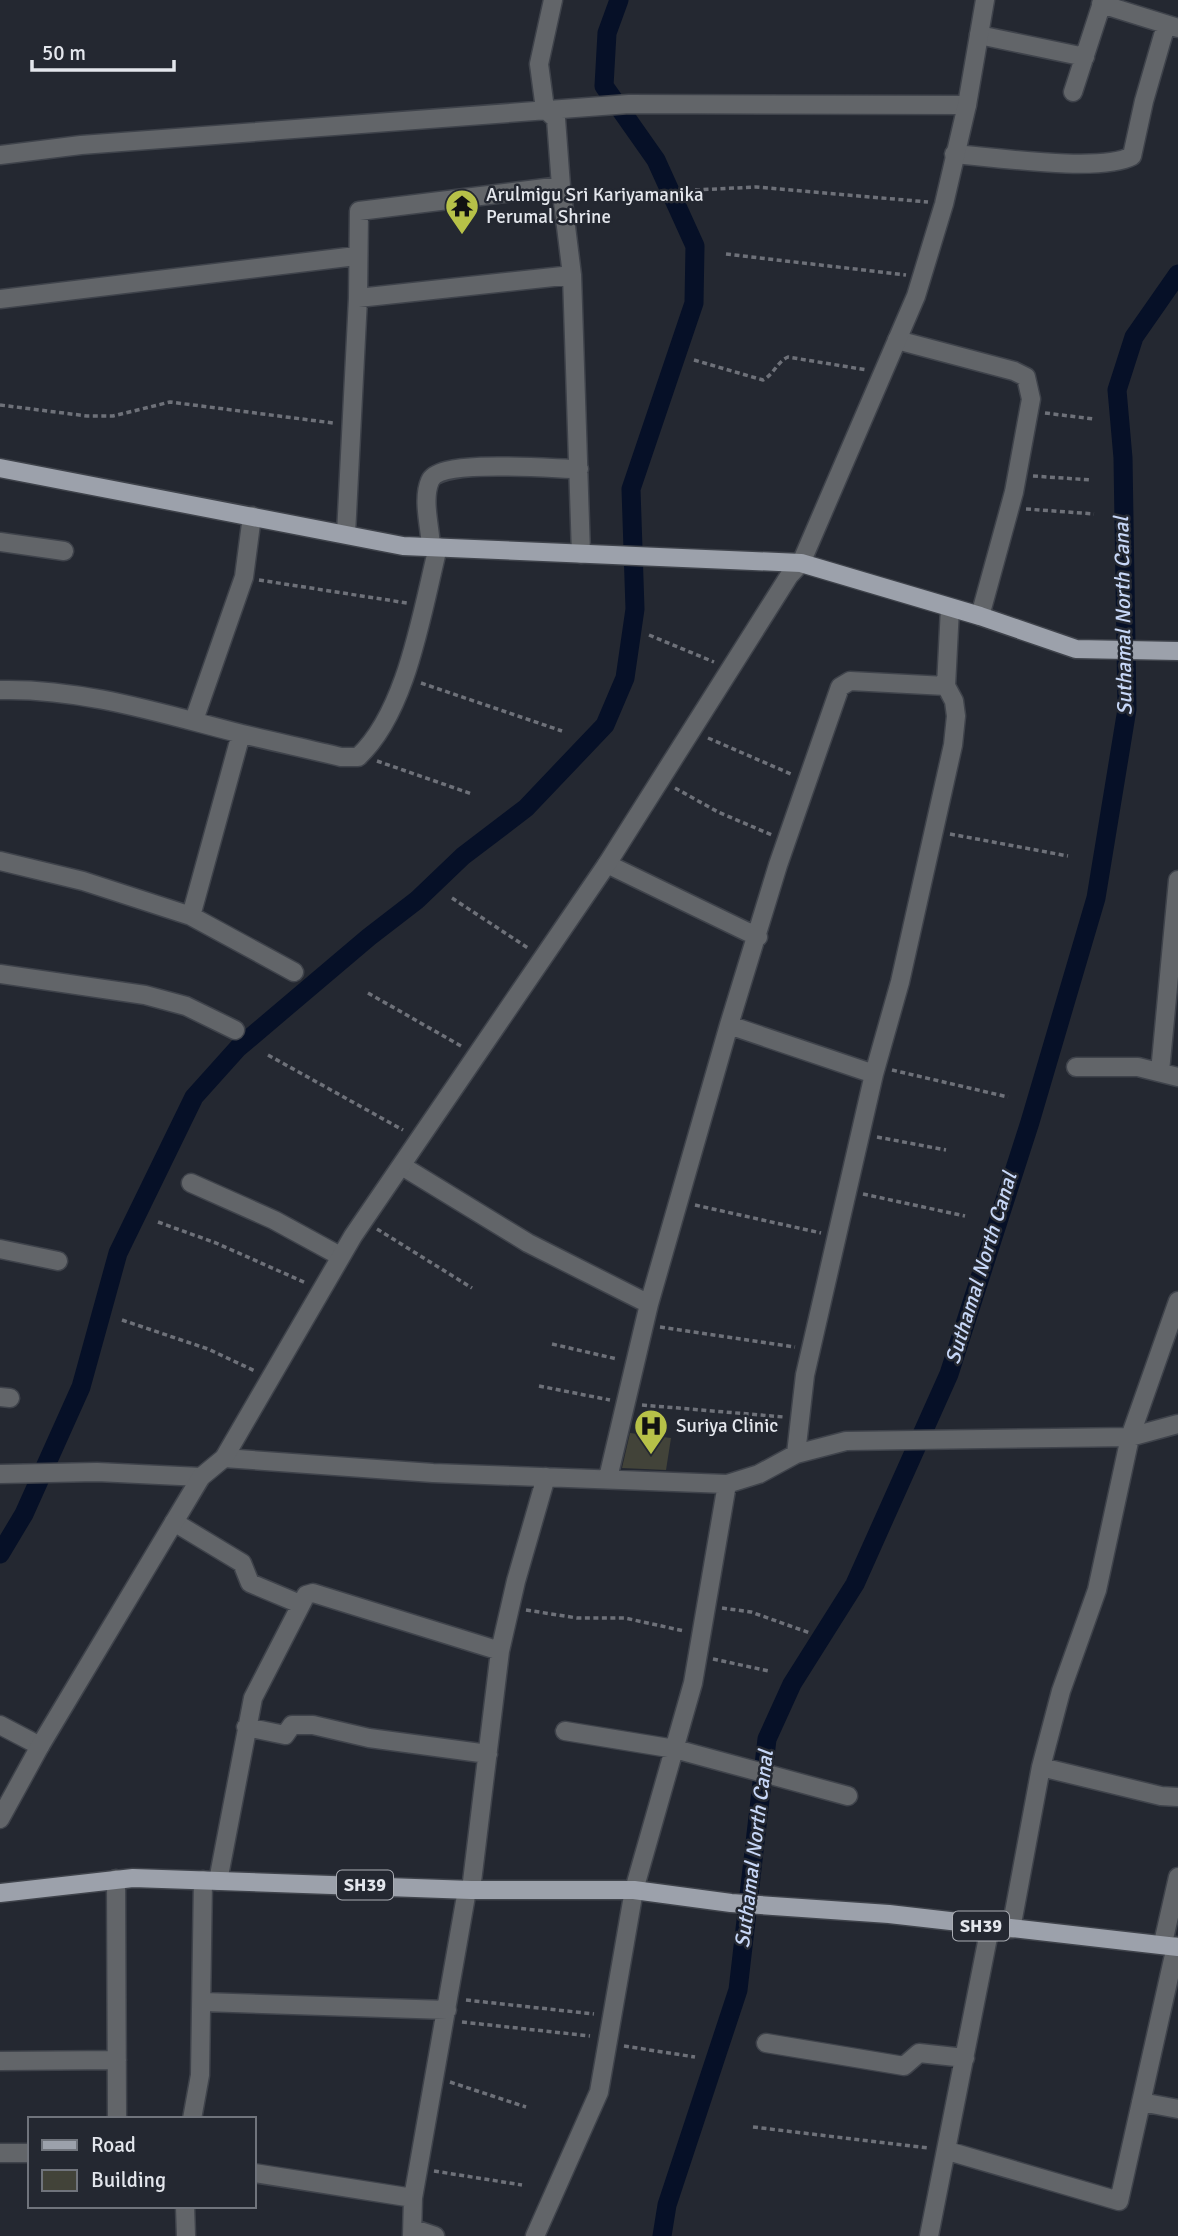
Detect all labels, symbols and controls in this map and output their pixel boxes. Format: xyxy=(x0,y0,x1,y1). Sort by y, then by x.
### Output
scale bar xyxy=(32,28,173,72)
text: 50 m xyxy=(42,40,86,66)
place label: Arulmigu Sri Kariyamanika Perumal Shrine xyxy=(486,183,704,229)
temple icon: Arulmigu Sri Kariyamanika Perumal Shrine xyxy=(443,187,481,236)
water label: Suthamal North Canal xyxy=(1108,514,1138,716)
water label: Suthamal North Canal xyxy=(939,1167,1023,1367)
hospital icon: Suriya Clinic xyxy=(632,1407,670,1456)
place label: Suriya Clinic xyxy=(676,1414,778,1438)
water label: Suthamal North Canal xyxy=(729,1747,779,1949)
road number: SH39 xyxy=(337,1870,393,1899)
road number: SH39 xyxy=(953,1912,1009,1940)
legend xyxy=(28,2117,256,2208)
text: Road xyxy=(91,2132,136,2158)
text: Building xyxy=(91,2167,166,2193)

